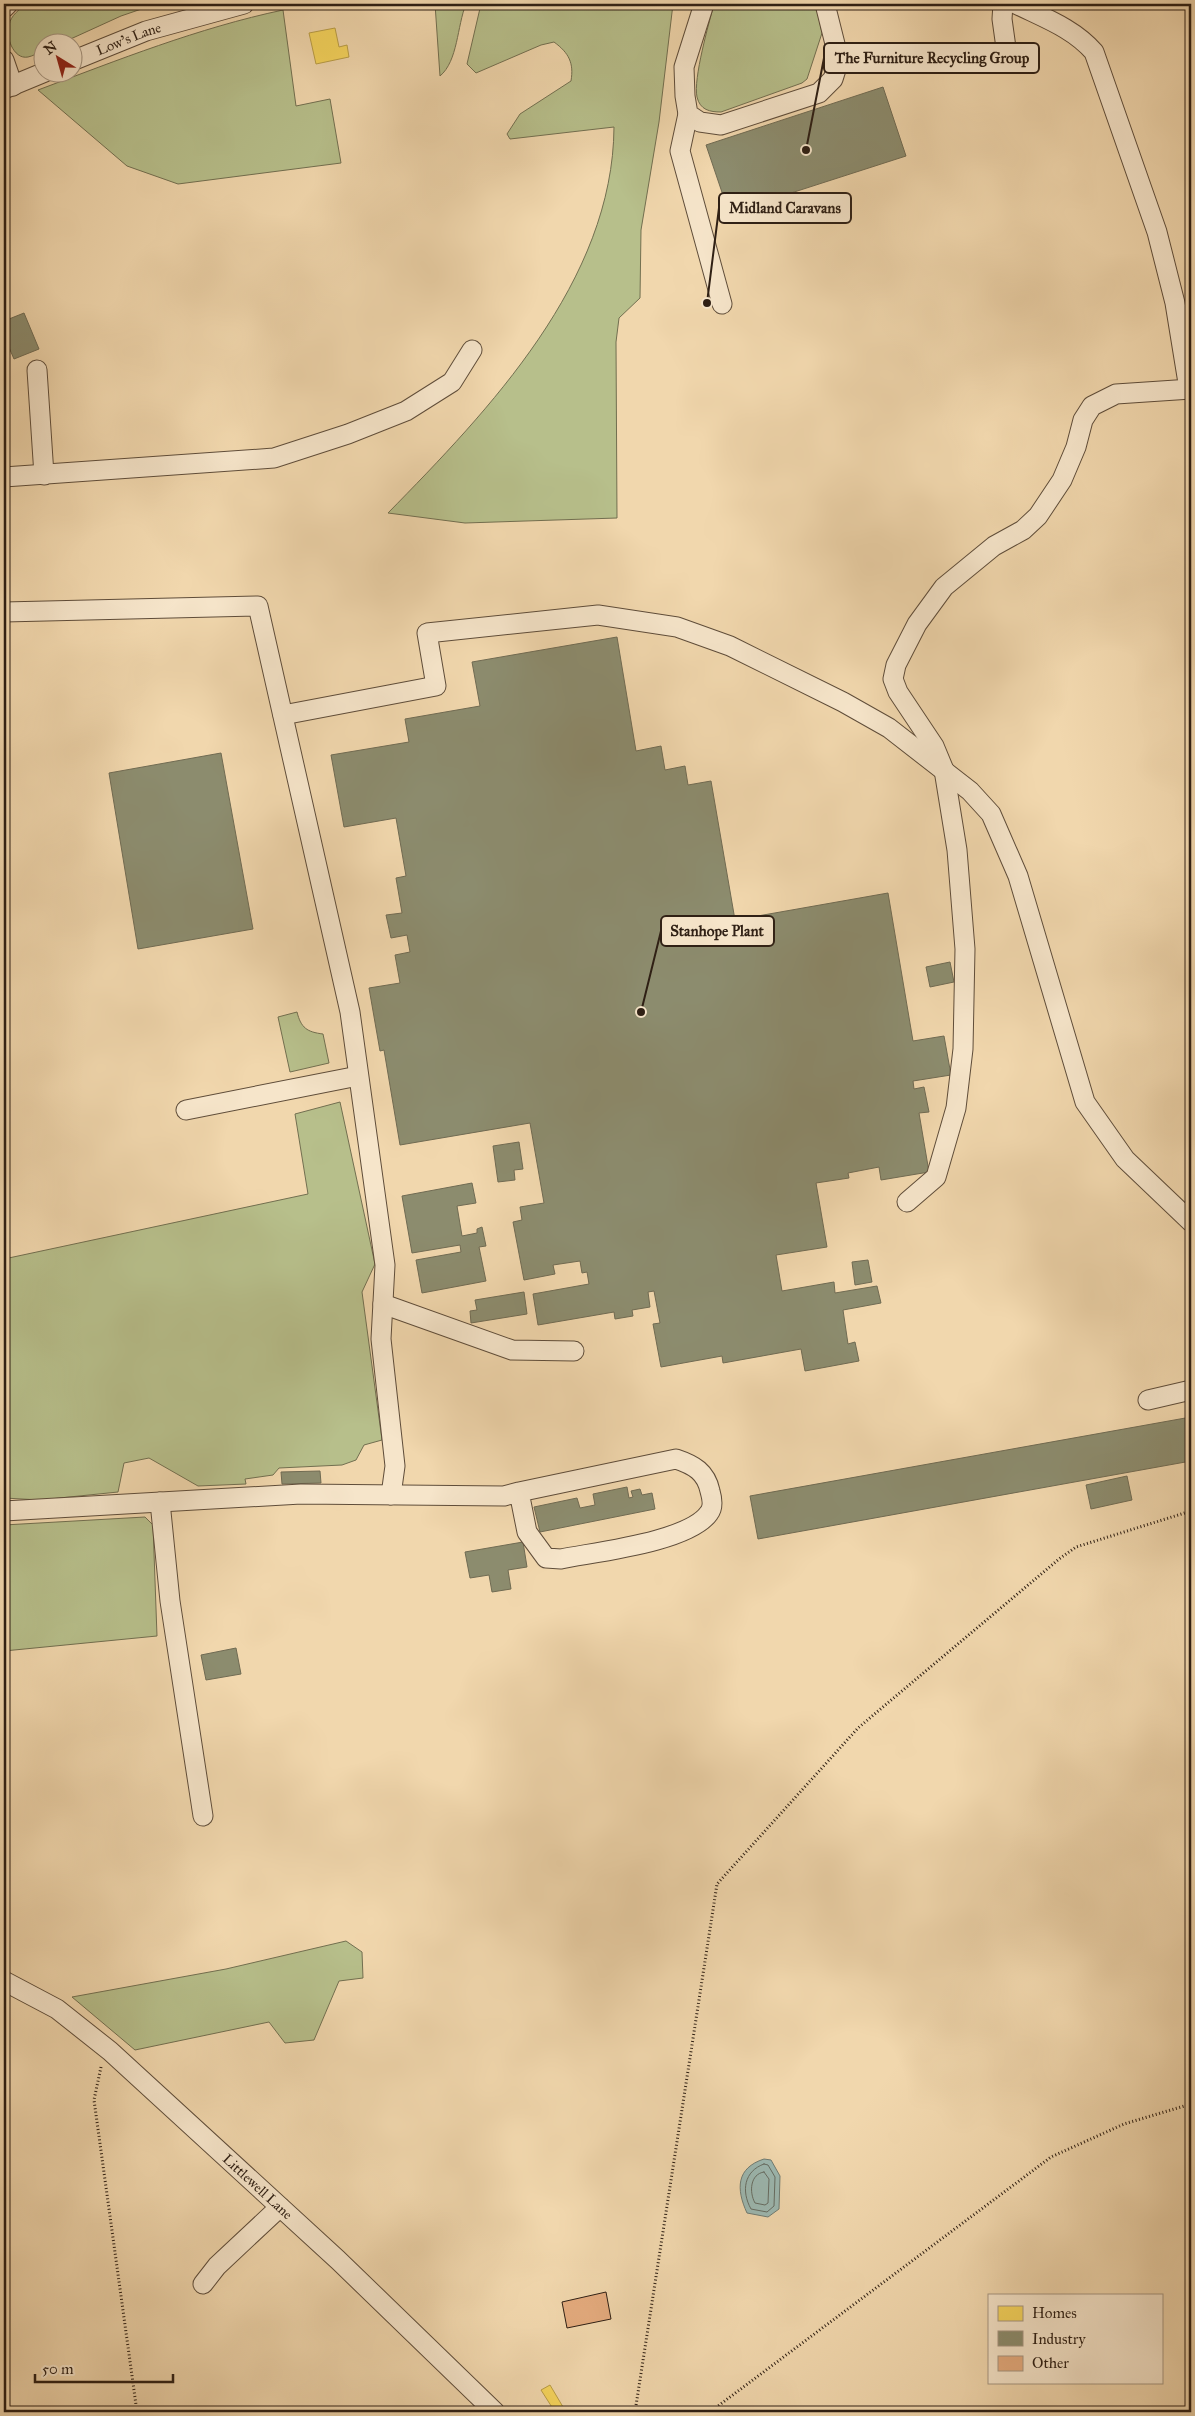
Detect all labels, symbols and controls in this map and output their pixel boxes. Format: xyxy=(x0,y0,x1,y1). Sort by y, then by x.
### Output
street label: Low's Lane xyxy=(94,19,163,59)
north arrow xyxy=(32,32,82,82)
text: N xyxy=(41,38,60,58)
callout: The Furniture Recycling Group xyxy=(824,43,1039,73)
text: The Furniture Recycling Group xyxy=(834,49,1030,68)
callout: Midland Caravans xyxy=(719,193,851,223)
text: Midland Caravans xyxy=(729,199,841,217)
callout: Stanhope Plant xyxy=(661,916,774,946)
text: Stanhope Plant xyxy=(670,922,765,941)
street label: Littlewell Lane xyxy=(219,2151,296,2223)
legend xyxy=(988,2294,1162,2384)
text: Homes xyxy=(1032,2304,1077,2322)
text: Industry xyxy=(1032,2330,1086,2348)
scale bar xyxy=(35,2351,172,2383)
text: Other xyxy=(1032,2354,1069,2372)
text: 50 m xyxy=(42,2360,74,2378)

